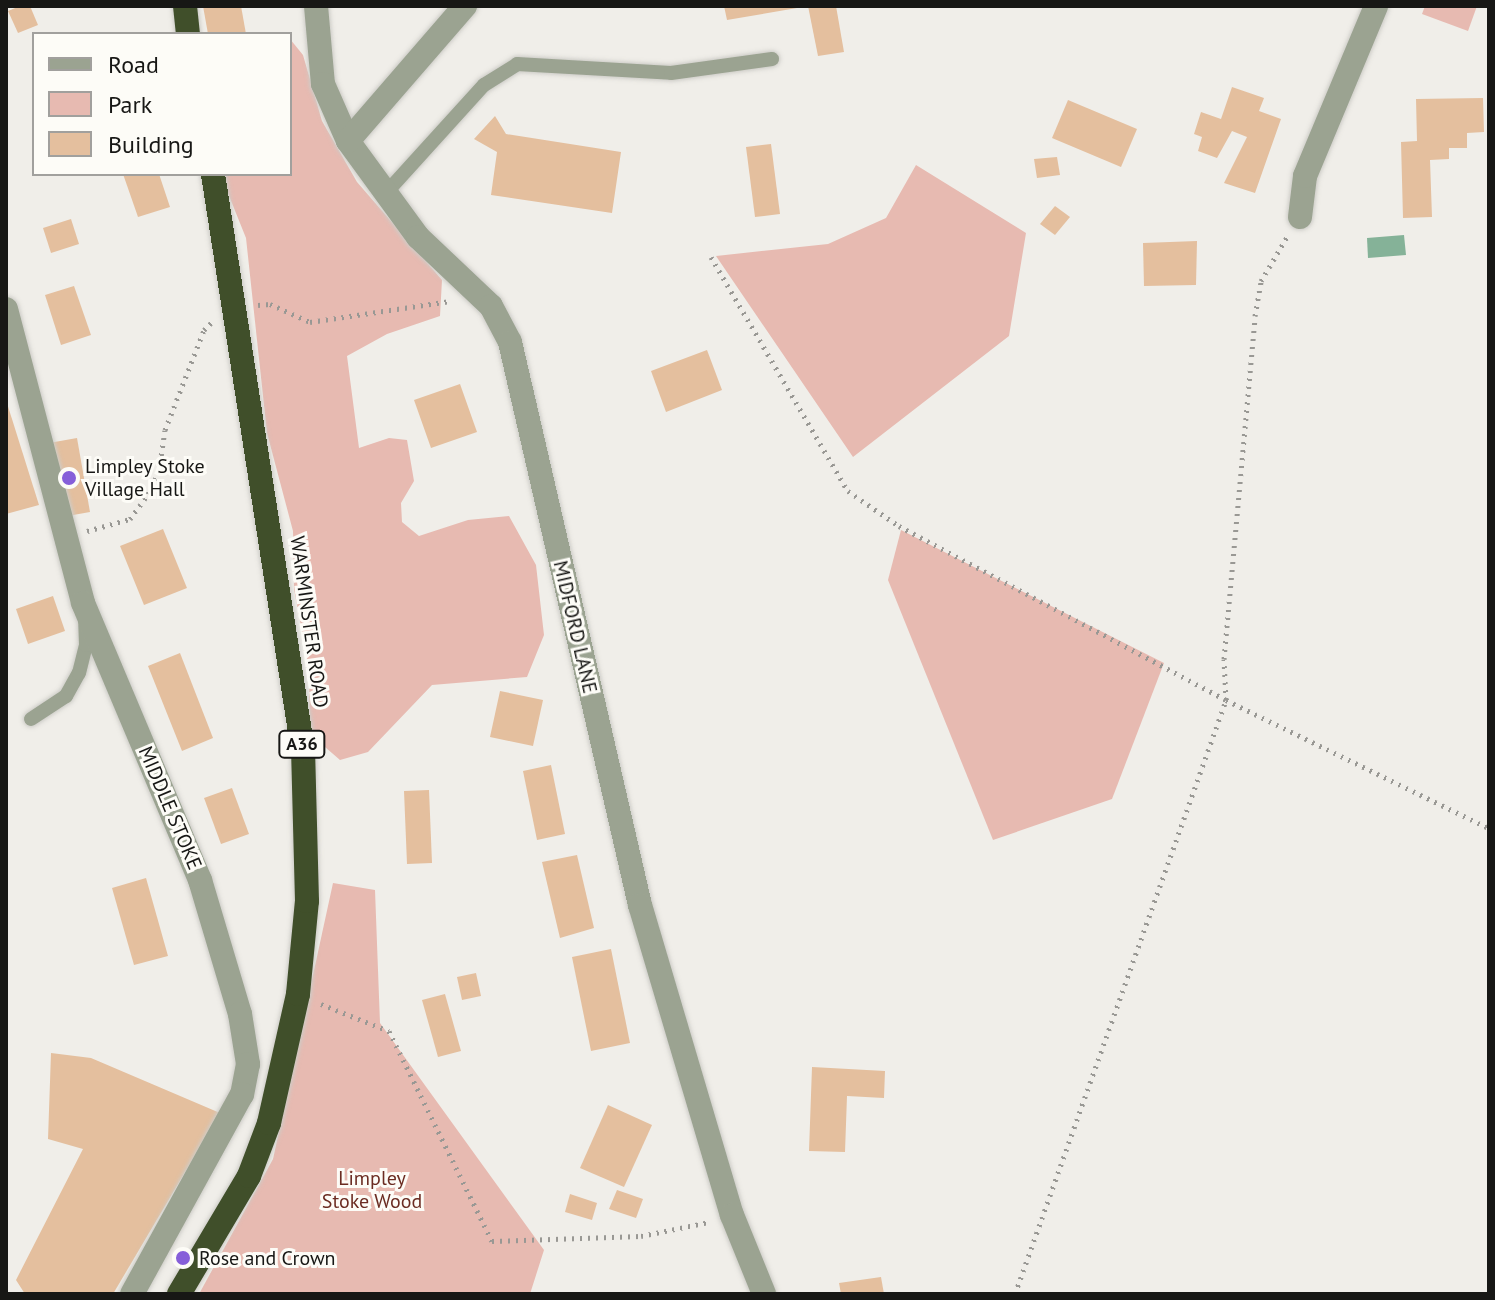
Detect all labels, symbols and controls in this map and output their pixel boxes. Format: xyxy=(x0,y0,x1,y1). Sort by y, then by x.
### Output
legend xyxy=(32,32,292,176)
text: Road xyxy=(108,49,159,80)
text: Park xyxy=(108,89,152,120)
text: Building xyxy=(108,129,194,160)
place label: Limpley Stoke Village Hall xyxy=(85,454,205,501)
marker: Limpley Stoke Village Hall xyxy=(60,469,78,487)
street label: WARMINSTER ROAD xyxy=(285,534,333,710)
street label: MIDFORD LANE xyxy=(548,558,602,696)
road number: A36 xyxy=(278,730,326,758)
street label: MIDDLE STOKE xyxy=(133,743,207,873)
park label: Limpley Stoke Wood xyxy=(322,1167,422,1214)
place label: Rose and Crown xyxy=(199,1246,336,1270)
marker: Rose and Crown xyxy=(174,1249,192,1267)

